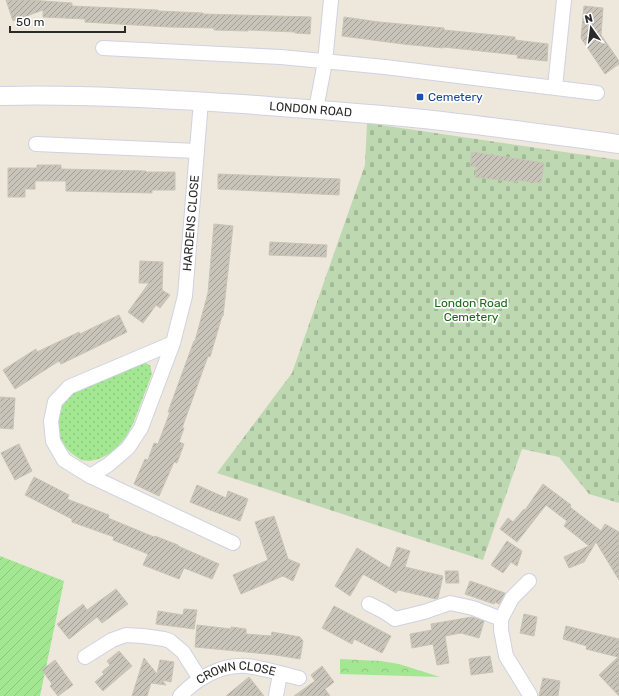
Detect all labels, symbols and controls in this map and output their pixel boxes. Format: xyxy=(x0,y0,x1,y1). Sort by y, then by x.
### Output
scale bar xyxy=(10,8,125,34)
north arrow xyxy=(571,8,611,48)
text: N xyxy=(583,11,594,26)
text: 50 m xyxy=(16,15,44,29)
place label: Cemetery xyxy=(428,90,483,104)
marker: Cemetery xyxy=(415,92,425,102)
street label: LONDON ROAD xyxy=(269,99,353,120)
street label: HARDENS CLOSE xyxy=(180,175,202,272)
park label: London Road Cemetery xyxy=(434,296,508,324)
street label: CROWN CLOSE xyxy=(194,659,278,687)

